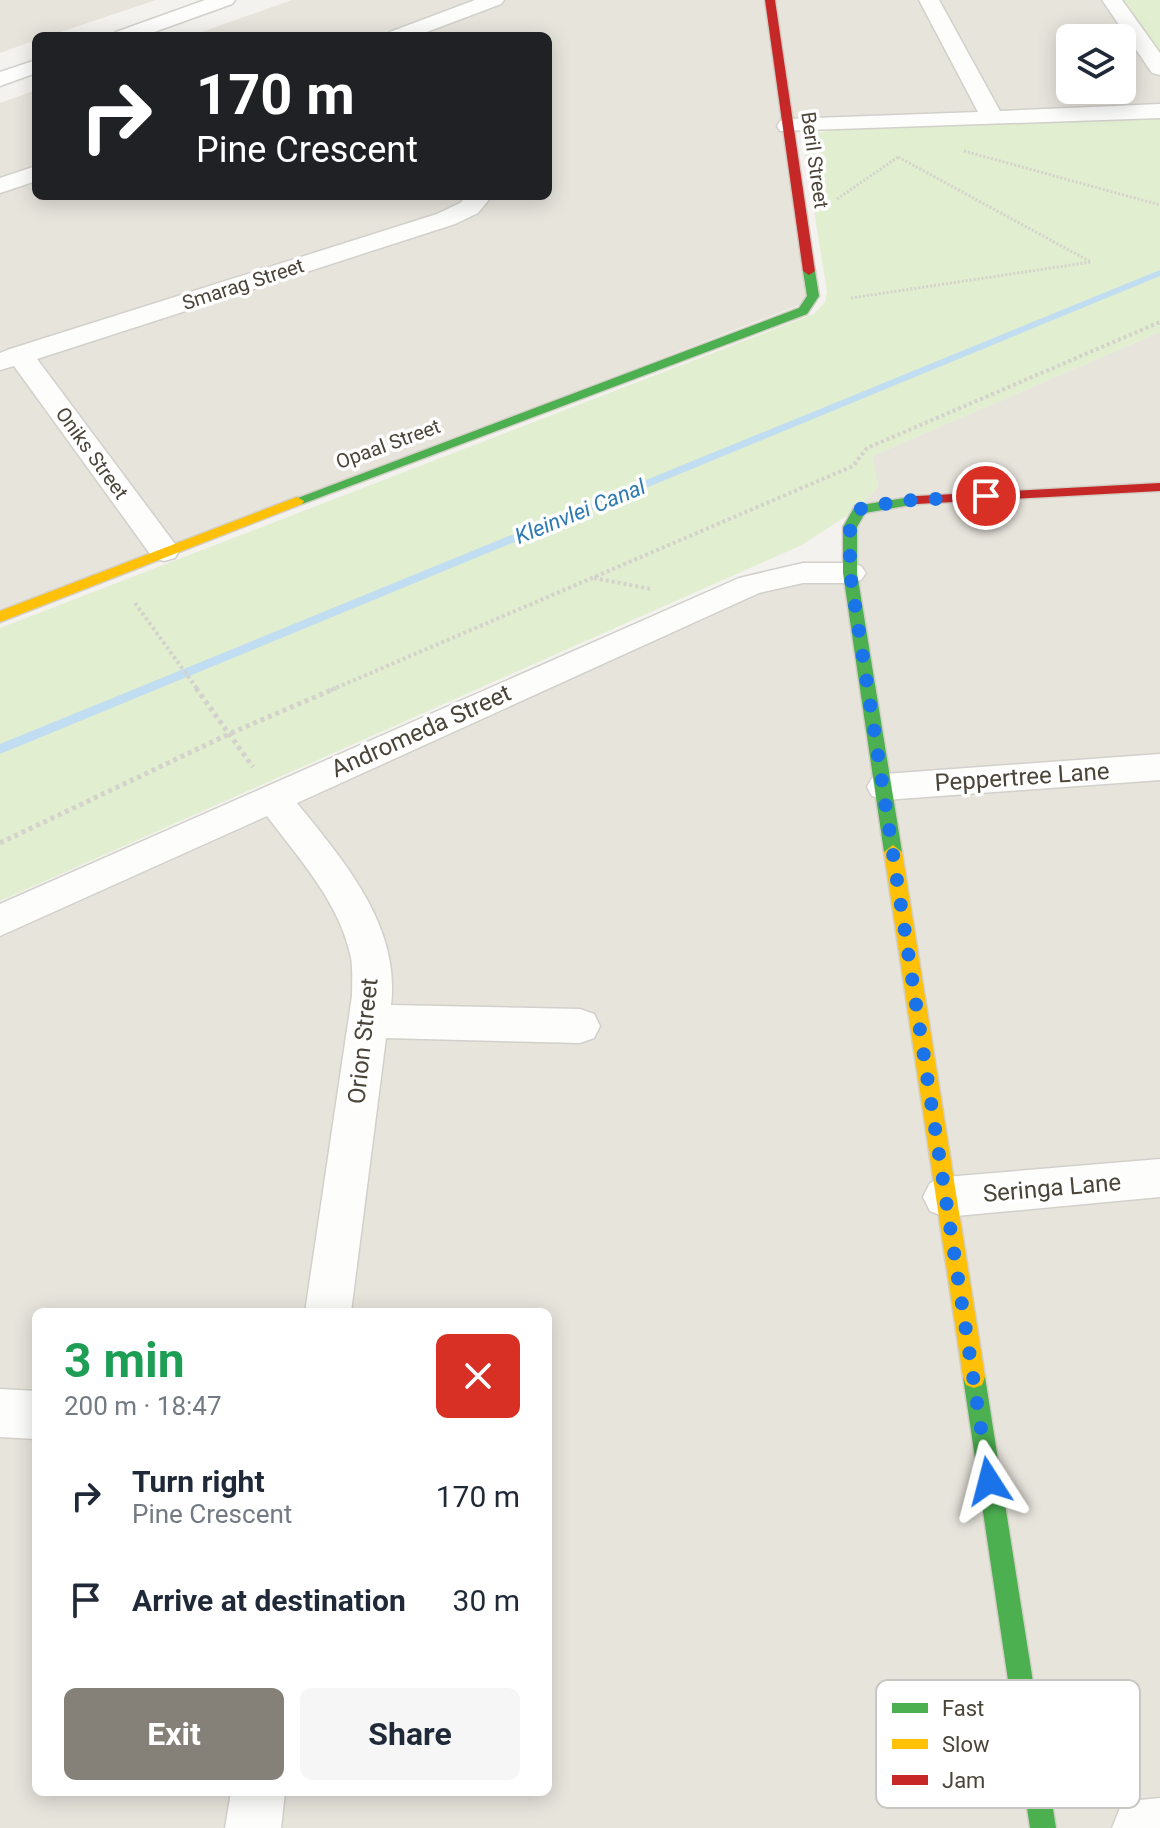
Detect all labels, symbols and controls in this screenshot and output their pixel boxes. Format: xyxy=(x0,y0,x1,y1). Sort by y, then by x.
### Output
map controls xyxy=(1056,24,1136,104)
button: layers xyxy=(1056,24,1136,104)
text: 170 m xyxy=(196,62,355,128)
icon: right xyxy=(64,64,168,168)
street label: Beril Street xyxy=(796,110,834,210)
text: Pine Crescent xyxy=(196,129,418,171)
street label: Smarag Street xyxy=(179,253,307,315)
street label: Oniks Street xyxy=(51,402,133,504)
street label: Opaal Street xyxy=(333,414,443,474)
pin xyxy=(952,462,1020,530)
water label: Kleinvlei Canal xyxy=(511,474,650,549)
icon: arrive xyxy=(964,474,1008,518)
street label: Andromeda Street xyxy=(327,679,515,783)
street label: Peppertree Lane xyxy=(934,757,1110,797)
street label: Orion Street xyxy=(342,976,384,1105)
street label: Seringa Lane xyxy=(982,1168,1122,1208)
text: 3 min xyxy=(64,1332,185,1389)
button: close xyxy=(436,1334,520,1418)
text: 200 m · 18:47 xyxy=(64,1391,222,1421)
position arrow xyxy=(947,1439,1031,1523)
text: Turn right xyxy=(132,1464,265,1499)
icon: right xyxy=(64,1474,108,1518)
text: 170 m xyxy=(436,1479,520,1514)
text: Pine Crescent xyxy=(132,1499,292,1529)
icon: arrive xyxy=(64,1578,108,1622)
text: Arrive at destination xyxy=(132,1583,406,1618)
text: 30 m xyxy=(453,1583,520,1618)
legend xyxy=(876,1680,1140,1808)
button: Exit xyxy=(64,1688,284,1780)
button: Share xyxy=(300,1688,520,1780)
text: Fast xyxy=(942,1696,984,1721)
text: Slow xyxy=(942,1732,990,1757)
text: Jam xyxy=(942,1768,985,1793)

